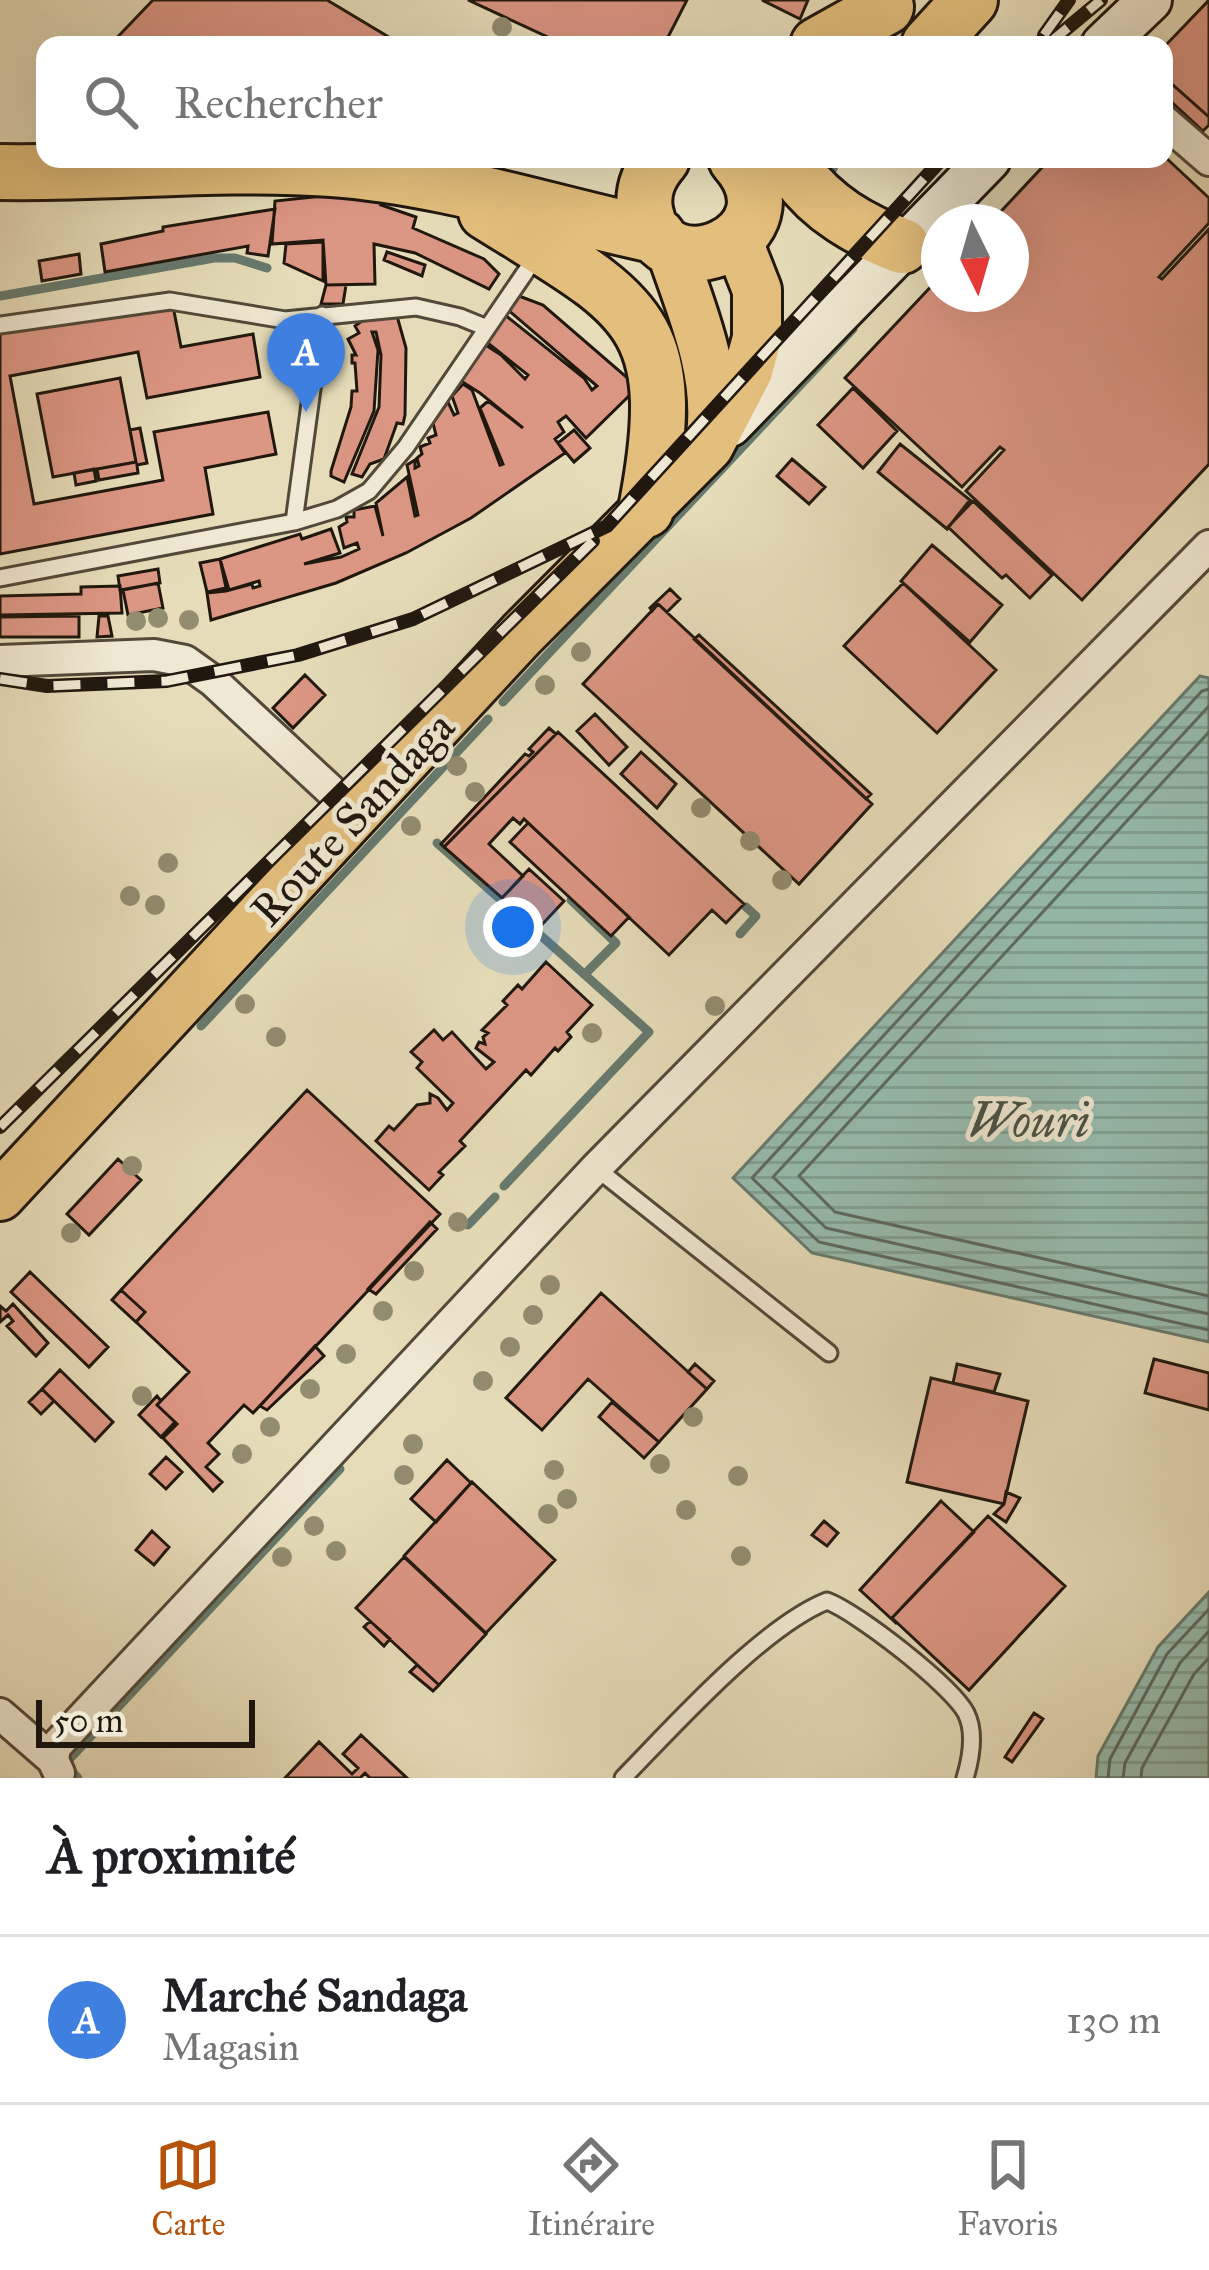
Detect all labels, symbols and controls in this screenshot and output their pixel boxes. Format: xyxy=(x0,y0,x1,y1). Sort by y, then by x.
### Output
search box xyxy=(36,36,1173,168)
icon: search xyxy=(78,69,144,135)
text: Rechercher xyxy=(174,75,383,130)
north arrow xyxy=(921,204,1029,312)
pin: A xyxy=(267,313,345,412)
street label: Route Sandaga xyxy=(239,700,466,937)
your location xyxy=(483,897,543,957)
water label: Wouri xyxy=(968,1091,1090,1150)
scale bar xyxy=(36,1694,255,1747)
text: 50 m xyxy=(54,1701,123,1741)
text: À proximité xyxy=(48,1825,296,1887)
text: Marché Sandaga xyxy=(162,1968,467,2023)
text: A xyxy=(74,1996,100,2044)
text: 130 m xyxy=(1066,1996,1161,2044)
text: Magasin xyxy=(162,2023,299,2071)
tab: Carte xyxy=(151,2132,225,2244)
tab: Itinéraire xyxy=(528,2132,655,2244)
tab: Favoris xyxy=(957,2132,1058,2244)

